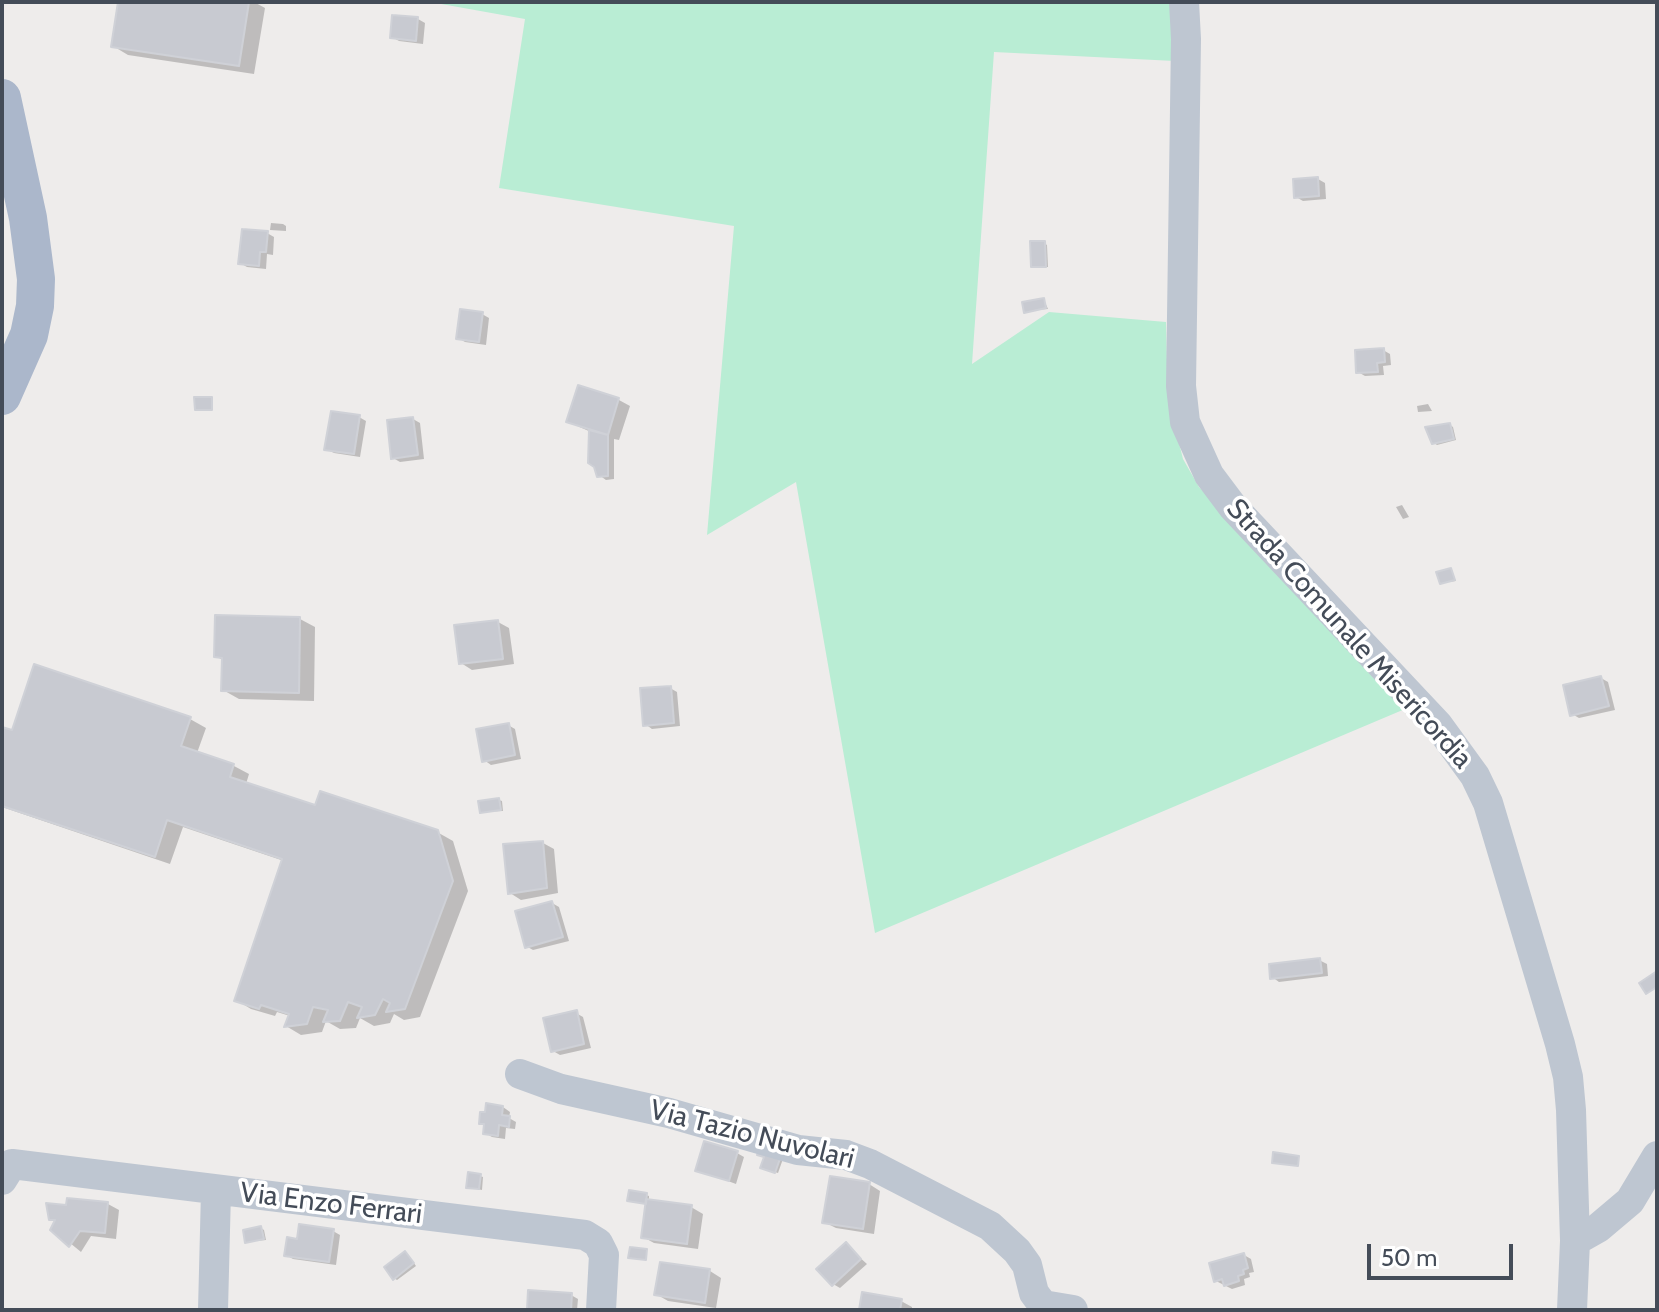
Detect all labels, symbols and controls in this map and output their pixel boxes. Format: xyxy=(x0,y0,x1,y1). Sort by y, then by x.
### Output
street label: Strada Comunale Misericordia xyxy=(1219,492,1479,776)
street label: Via Tazio Nuvolari xyxy=(646,1093,858,1177)
street label: Via Enzo Ferrari xyxy=(238,1176,424,1232)
scale bar xyxy=(1371,1228,1517,1278)
text: 50 m xyxy=(1381,1243,1437,1272)

